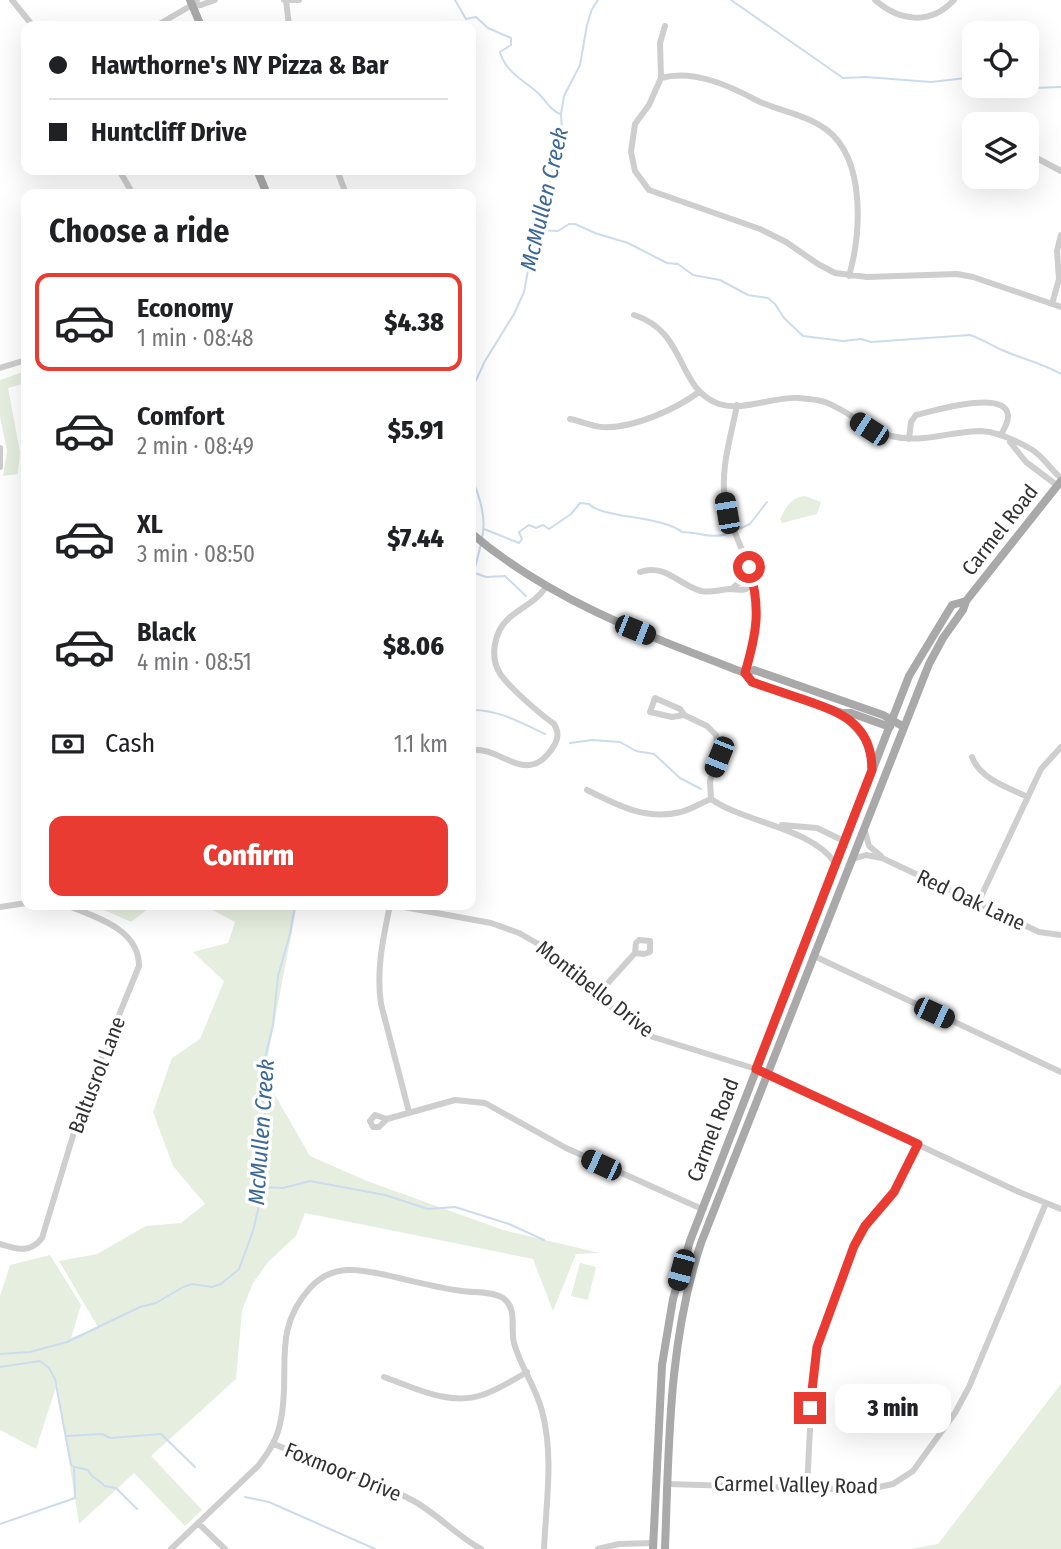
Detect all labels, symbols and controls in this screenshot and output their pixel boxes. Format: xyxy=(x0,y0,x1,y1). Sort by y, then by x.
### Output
map controls xyxy=(962,21,1039,189)
button: locate xyxy=(962,21,1039,98)
text: Hawthorne's NY Pizza & Bar xyxy=(91,50,389,81)
button: layers xyxy=(962,112,1039,189)
text: Huntcliff Drive xyxy=(91,117,247,148)
water label: McMullen Creek xyxy=(514,125,574,273)
text: Choose a ride xyxy=(49,212,230,250)
icon: car xyxy=(53,291,116,354)
text: Economy xyxy=(137,293,233,324)
text: $4.38 xyxy=(384,307,444,338)
text: 1 min · 08:48 xyxy=(137,324,254,352)
icon: car xyxy=(53,399,116,462)
text: Comfort xyxy=(137,401,225,432)
car xyxy=(846,409,893,449)
text: $5.91 xyxy=(388,415,444,446)
text: 2 min · 08:49 xyxy=(137,432,254,460)
street label: Carmel Road xyxy=(956,479,1044,581)
car xyxy=(714,490,741,536)
icon: car xyxy=(53,507,116,570)
text: XL xyxy=(137,509,163,540)
text: $7.44 xyxy=(387,523,444,554)
text: 3 min · 08:50 xyxy=(137,540,255,568)
route start xyxy=(733,551,765,583)
car xyxy=(612,612,659,648)
icon: car xyxy=(53,615,116,678)
text: Black xyxy=(137,617,196,648)
text: $8.06 xyxy=(383,631,444,662)
text: 4 min · 08:51 xyxy=(137,648,252,676)
icon: cash xyxy=(49,725,87,763)
text: Cash xyxy=(105,728,155,759)
text: 1.1 km xyxy=(394,730,448,758)
car xyxy=(702,734,737,780)
button: Confirm xyxy=(49,816,448,896)
street label: Red Oak Lane xyxy=(913,864,1029,936)
street label: Montibello Drive xyxy=(531,935,659,1043)
car xyxy=(911,995,958,1031)
street label: Baltusrol Lane xyxy=(63,1013,131,1137)
water label: McMullen Creek xyxy=(242,1058,280,1206)
street label: Carmel Road xyxy=(681,1075,745,1185)
car xyxy=(578,1147,625,1183)
car xyxy=(666,1247,697,1293)
callout: 3 min xyxy=(834,1384,950,1432)
route end xyxy=(794,1392,826,1424)
text: 3 min xyxy=(867,1394,919,1422)
street label: Foxmoor Drive xyxy=(281,1437,405,1507)
street label: Carmel Valley Road xyxy=(714,1471,878,1499)

